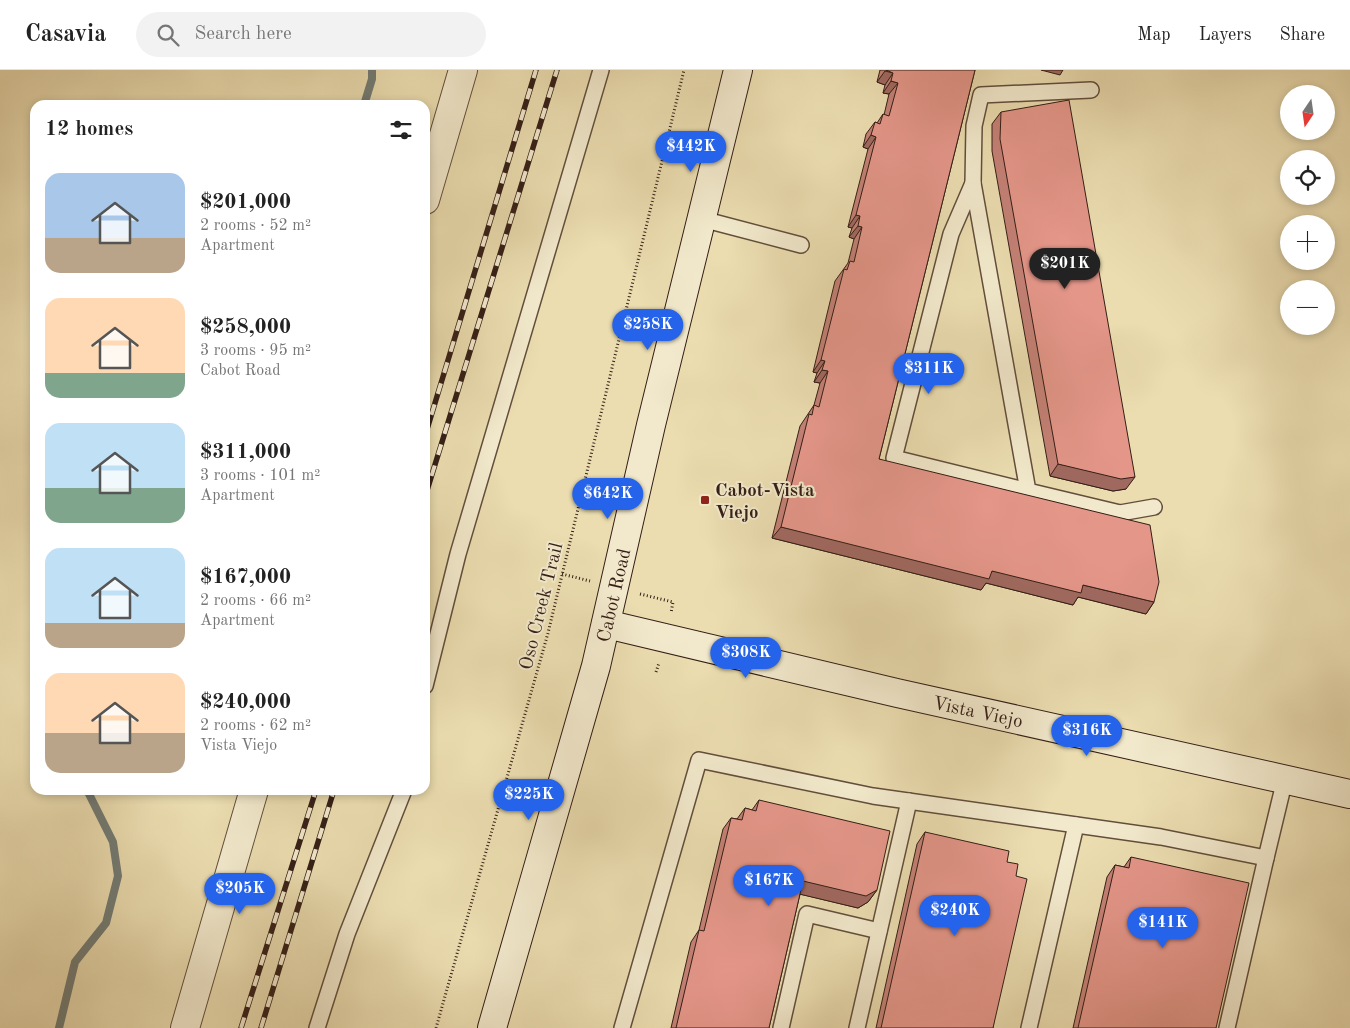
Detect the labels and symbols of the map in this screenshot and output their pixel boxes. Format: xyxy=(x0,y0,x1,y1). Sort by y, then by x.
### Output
north arrow xyxy=(1280,85,1335,140)
pin: $442K xyxy=(656,131,726,173)
pin: $201K xyxy=(1030,248,1100,290)
pin: $258K xyxy=(613,308,683,351)
pin: $311K xyxy=(894,352,964,395)
pin: $642K xyxy=(573,478,643,520)
place label: Cabot-Vista Viejo xyxy=(715,482,815,523)
marker: Cabot-Vista Viejo xyxy=(699,494,711,506)
street label: Oso Creek Trail xyxy=(517,541,567,672)
street label: Cabot Road xyxy=(595,547,635,644)
pin: $308K xyxy=(711,636,781,679)
street label: Vista Viejo xyxy=(931,695,1024,732)
pin: $316K xyxy=(1052,714,1122,757)
pin: $225K xyxy=(494,778,564,821)
pin: $167K xyxy=(734,864,804,907)
pin: $205K xyxy=(205,872,275,915)
pin: $240K xyxy=(920,894,990,937)
pin: $141K xyxy=(1128,906,1198,949)

